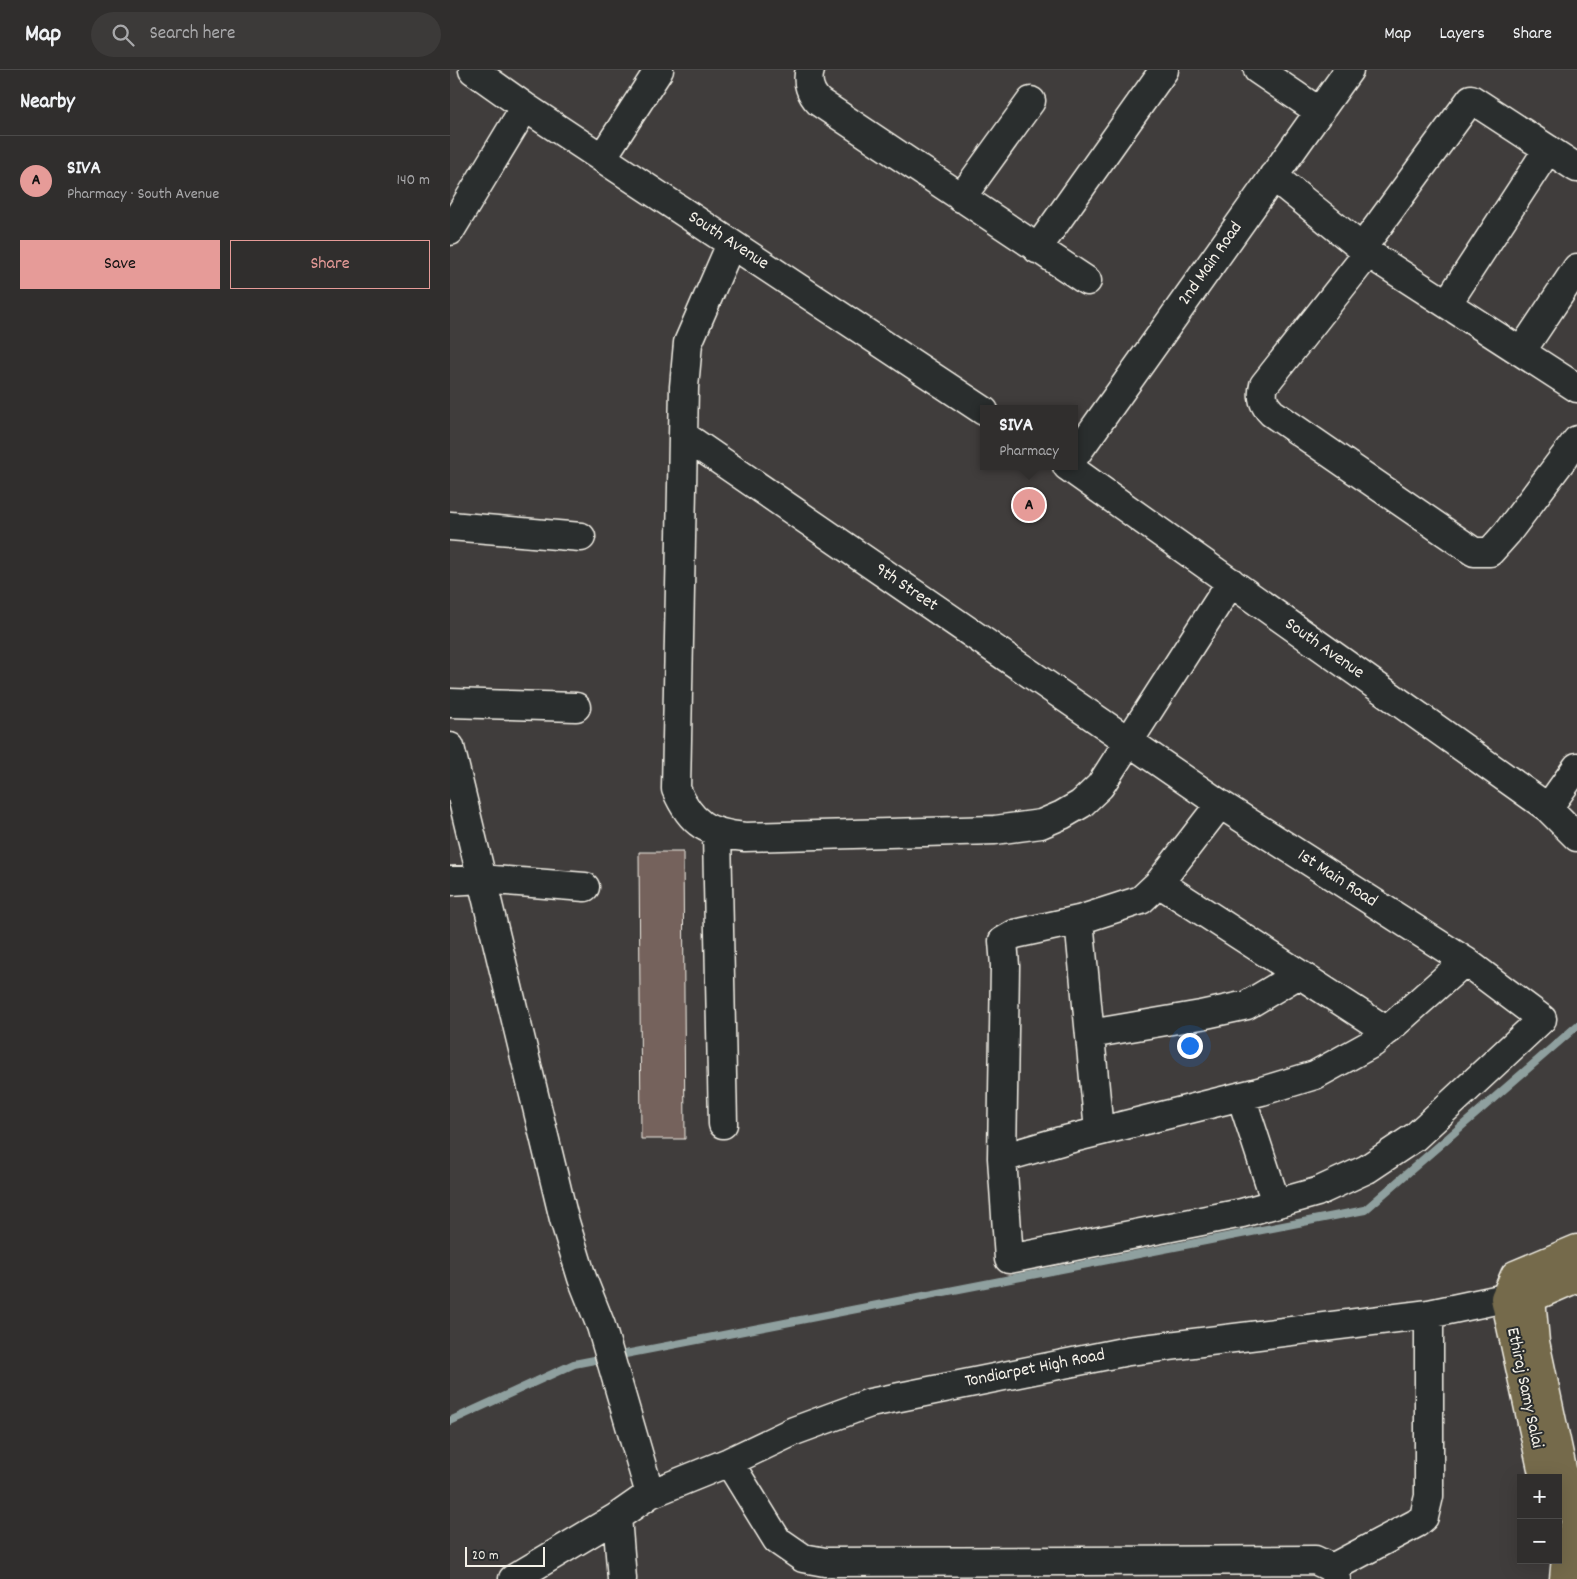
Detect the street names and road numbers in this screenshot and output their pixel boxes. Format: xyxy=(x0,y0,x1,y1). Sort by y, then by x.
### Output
street label: South Avenue xyxy=(683,205,773,277)
street label: 2nd Main Road xyxy=(1173,217,1249,311)
street label: 9th Street xyxy=(870,558,943,618)
street label: South Avenue xyxy=(1279,612,1369,686)
street label: 1st Main Road xyxy=(1292,844,1382,914)
street label: Ethiraj Samy Salai xyxy=(1499,1325,1549,1451)
street label: Tondiarpet High Road xyxy=(963,1343,1107,1395)

